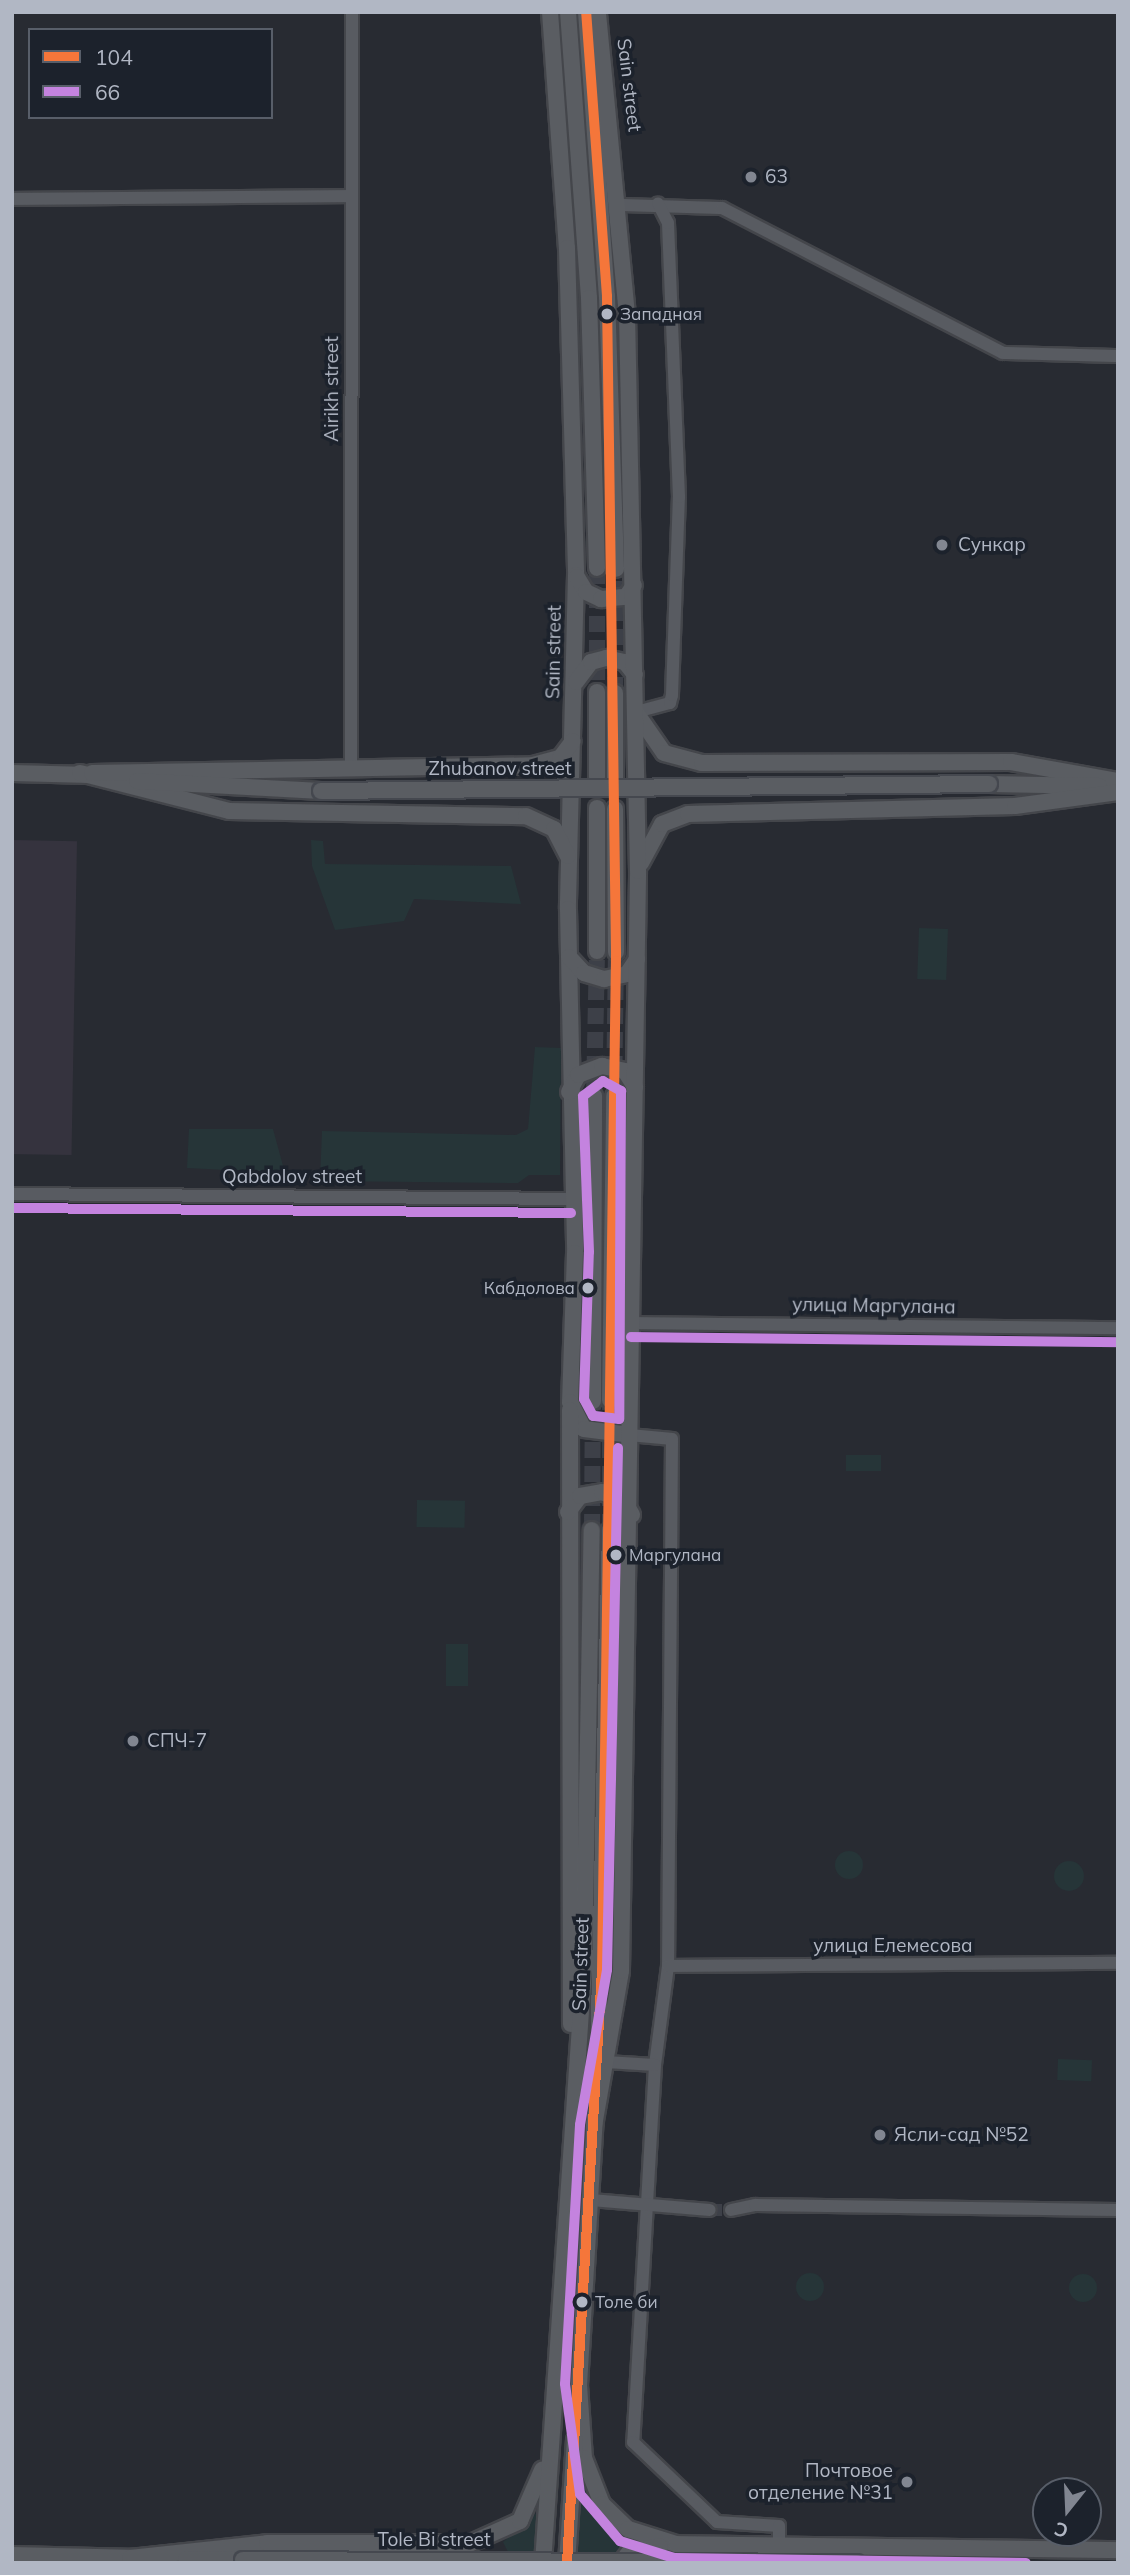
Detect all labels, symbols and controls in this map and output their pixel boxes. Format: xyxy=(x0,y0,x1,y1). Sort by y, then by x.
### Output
legend xyxy=(28,28,273,119)
street label: Sain street xyxy=(612,37,646,133)
text: 104 xyxy=(95,44,133,70)
text: 66 xyxy=(95,79,120,105)
place label: 63 xyxy=(765,166,788,188)
marker: 63 xyxy=(743,169,759,185)
place label: Западная xyxy=(620,304,702,324)
marker: Западная xyxy=(600,307,614,321)
street label: Airikh street xyxy=(321,336,343,442)
place label: Сункар xyxy=(958,534,1026,556)
marker: Сункар xyxy=(932,535,952,555)
street label: Sain street xyxy=(542,605,566,699)
street label: Zhubanov street xyxy=(428,758,572,780)
street label: Qabdolov street xyxy=(222,1166,362,1188)
place label: Кабдолова xyxy=(484,1278,575,1298)
marker: Кабдолова xyxy=(581,1281,595,1295)
street label: улица Маргулана xyxy=(792,1293,956,1319)
place label: Маргулана xyxy=(629,1545,721,1565)
marker: Маргулана xyxy=(609,1548,623,1562)
place label: СПЧ-7 xyxy=(147,1730,207,1752)
marker: СПЧ-7 xyxy=(125,1733,141,1749)
street label: Sain street xyxy=(568,1917,594,2011)
street label: улица Елемесова xyxy=(813,1935,973,1957)
place label: Ясли-сад №52 xyxy=(894,2124,1029,2146)
marker: Ясли-сад №52 xyxy=(872,2127,888,2143)
place label: Толе би xyxy=(595,2292,658,2312)
marker: Толе би xyxy=(575,2295,589,2309)
place label: Почтовое отделение №31 xyxy=(748,2460,893,2504)
marker: Почтовое отделение №31 xyxy=(899,2474,915,2490)
north arrow xyxy=(1032,2477,1102,2547)
text: С xyxy=(1051,2517,1071,2543)
street label: Tole Bi street xyxy=(377,2529,491,2551)

